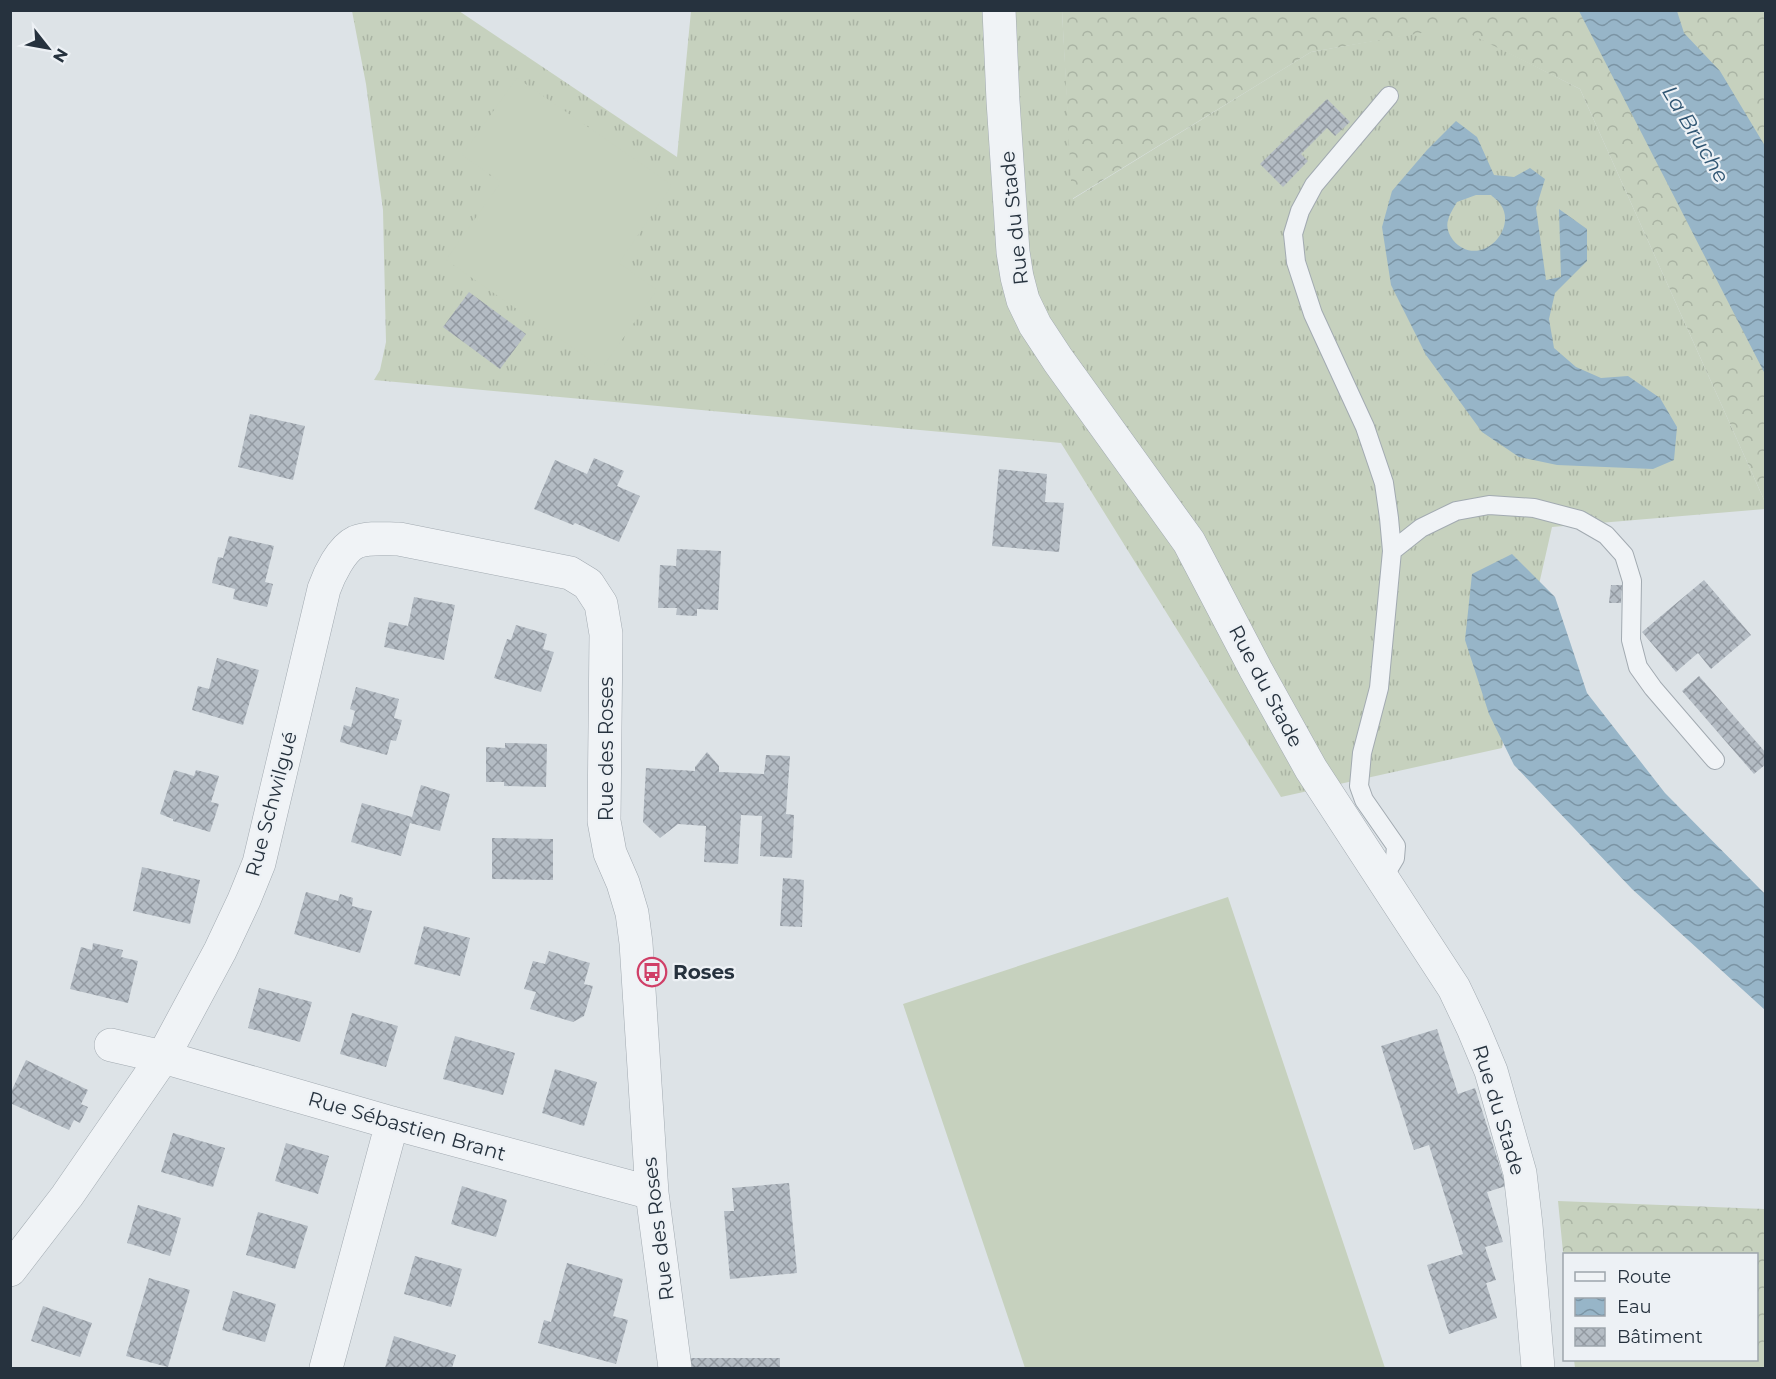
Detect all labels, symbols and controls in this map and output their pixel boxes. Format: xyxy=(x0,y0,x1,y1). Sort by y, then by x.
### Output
north arrow xyxy=(18,18,78,78)
text: N xyxy=(49,45,72,66)
water label: La Bruche xyxy=(1657,81,1735,187)
street label: Rue du Stade xyxy=(995,150,1033,286)
street label: Rue du Stade xyxy=(1224,621,1308,751)
street label: Rue des Roses xyxy=(594,677,618,821)
street label: Rue Schwilgué xyxy=(240,729,302,879)
bus stop icon: Roses xyxy=(636,956,668,988)
place label: Roses xyxy=(673,960,735,984)
street label: Rue du Stade xyxy=(1468,1042,1530,1178)
street label: Rue Sébastien Brant xyxy=(305,1086,509,1166)
street label: Rue des Roses xyxy=(637,1156,679,1302)
legend xyxy=(1563,1253,1758,1361)
text: Route xyxy=(1617,1266,1671,1288)
text: Eau xyxy=(1617,1296,1652,1318)
text: Bâtiment xyxy=(1617,1326,1703,1348)

